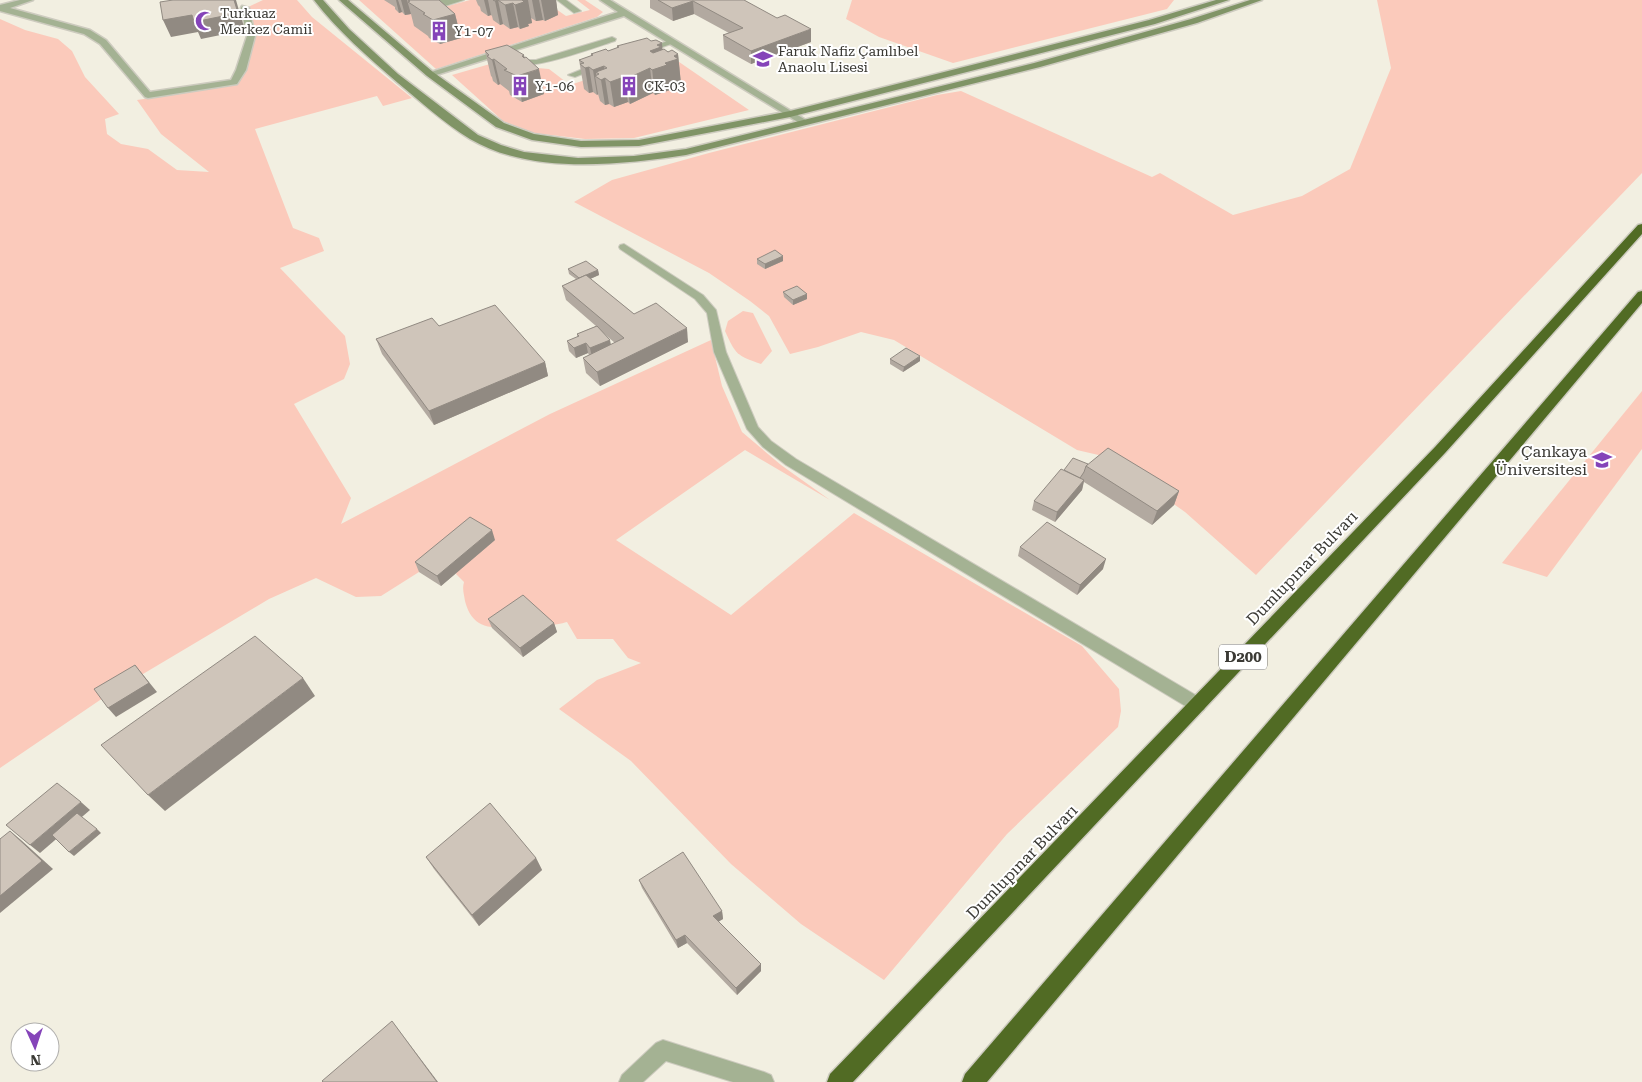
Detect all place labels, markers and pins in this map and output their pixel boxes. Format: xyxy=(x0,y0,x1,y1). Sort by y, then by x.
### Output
place label: Turkuaz Merkez Camii xyxy=(220,5,313,37)
mosque icon: Turkuaz Merkez Camii xyxy=(194,10,216,32)
building icon: Y1-07 xyxy=(428,20,450,42)
place label: Y1-07 xyxy=(454,23,493,39)
place label: Faruk Nafiz Çamlıbel Anaolu Lisesi xyxy=(778,43,919,75)
school or university icon: Faruk Nafiz Çamlıbel Anaolu Lisesi xyxy=(752,48,774,70)
building icon: Y1-06 xyxy=(509,75,531,97)
building icon: CK-03 xyxy=(618,75,640,97)
place label: Y1-06 xyxy=(535,78,574,94)
place label: CK-03 xyxy=(644,78,685,94)
place label: Çankaya Üniversitesi xyxy=(1495,442,1587,479)
school or university icon: Çankaya Üniversitesi xyxy=(1591,449,1613,471)

